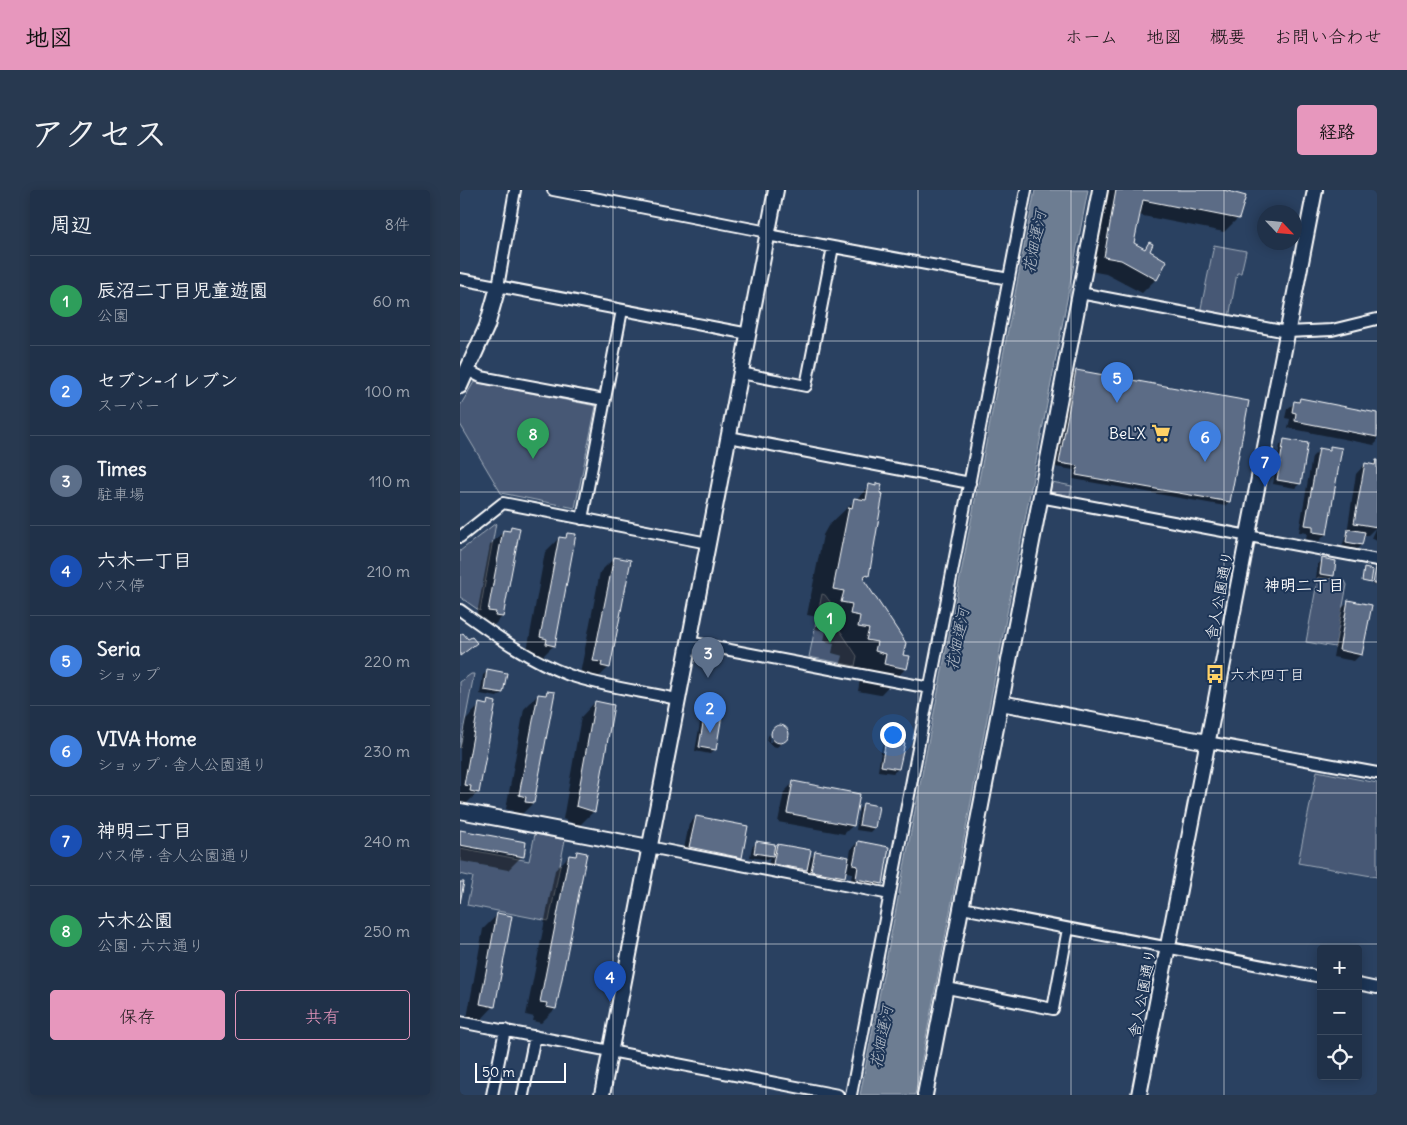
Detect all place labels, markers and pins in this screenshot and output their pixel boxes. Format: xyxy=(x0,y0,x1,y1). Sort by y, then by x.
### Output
pin: 5 xyxy=(1101,362,1133,403)
pin: 8 xyxy=(517,418,549,459)
pin: 6 xyxy=(1189,421,1221,462)
supermarket icon: BeL'X xyxy=(1150,422,1172,444)
place label: BeL'X xyxy=(1109,424,1147,443)
pin: 7 xyxy=(1249,446,1281,487)
pin: 1 xyxy=(814,602,846,643)
pin: 3 xyxy=(692,637,724,678)
bus stop icon: 六木四丁目 xyxy=(1204,663,1226,685)
place label: 六木四丁目 xyxy=(1230,665,1305,684)
pin: 2 xyxy=(694,692,726,733)
pin: 4 xyxy=(594,961,626,1002)

